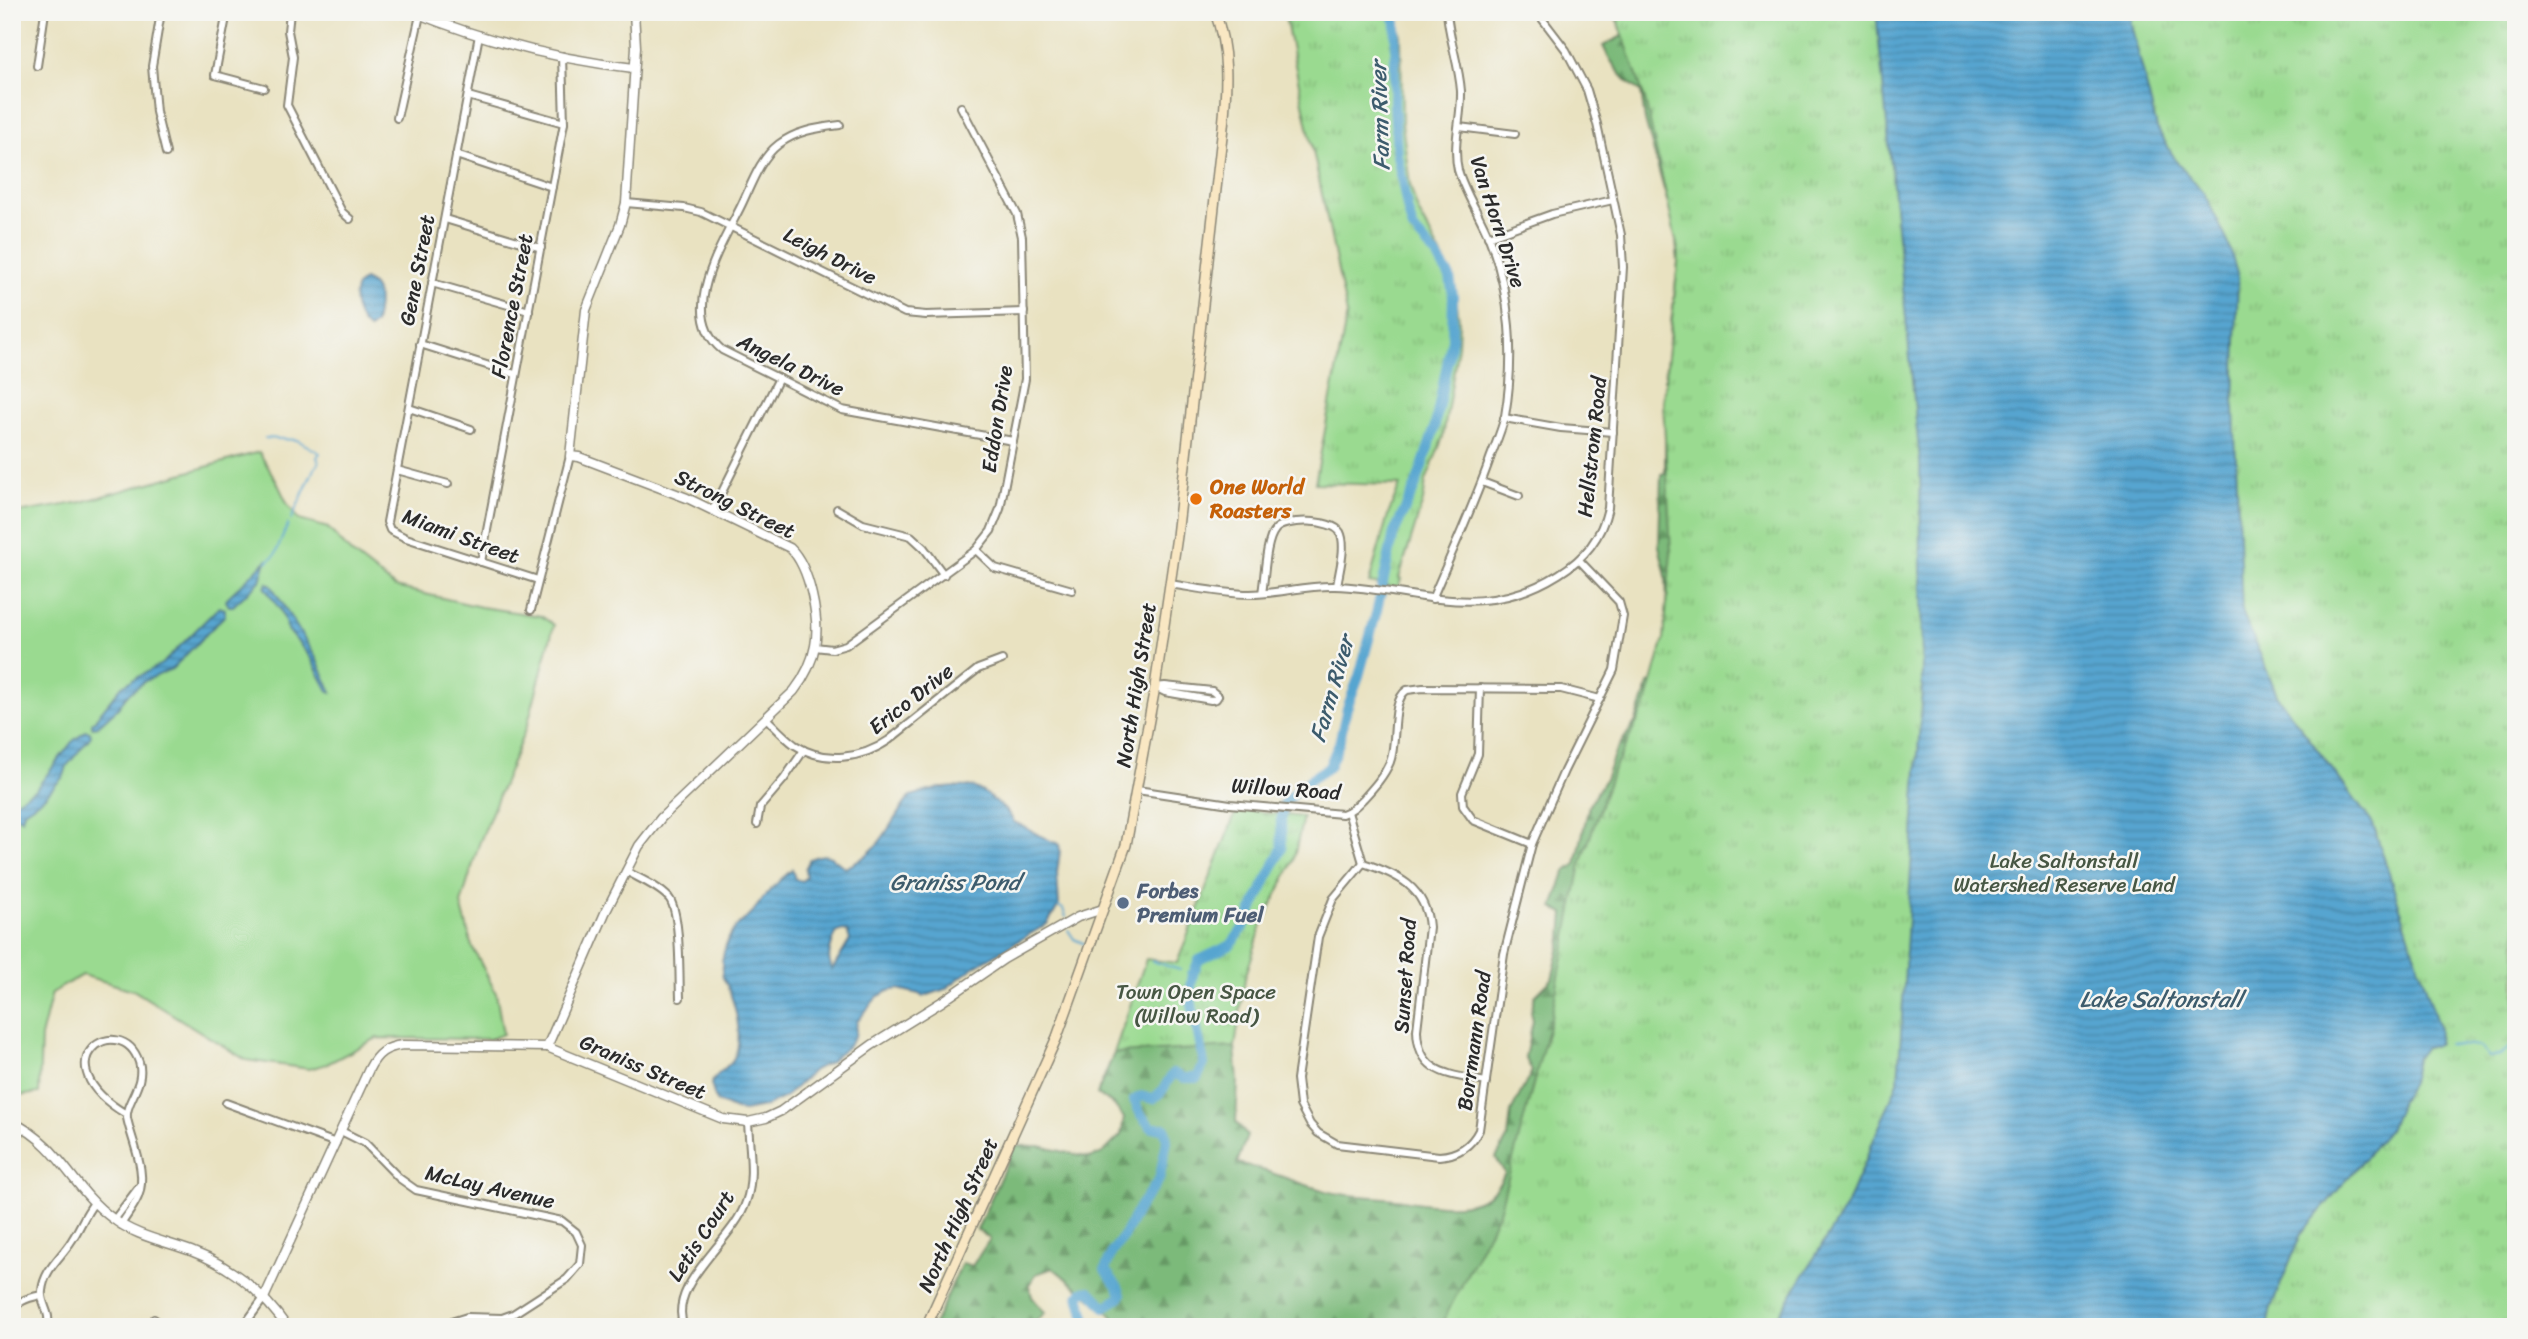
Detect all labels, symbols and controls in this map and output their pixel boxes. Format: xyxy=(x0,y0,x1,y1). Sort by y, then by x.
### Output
water label: Farm River xyxy=(1357,56,1402,171)
street label: Van Horn Drive xyxy=(1459,151,1537,293)
street label: Gene Street xyxy=(388,211,446,329)
street label: Leigh Drive xyxy=(776,216,884,296)
street label: Florence Street xyxy=(479,230,545,382)
street label: Angela Drive xyxy=(730,322,852,408)
street label: Eddon Drive xyxy=(970,363,1024,475)
street label: Hellstrom Road xyxy=(1566,373,1618,519)
street label: Strong Street xyxy=(668,458,802,550)
place label: One World Roasters xyxy=(1209,468,1306,530)
marker: One World Roasters xyxy=(1188,491,1204,507)
street label: Miami Street xyxy=(397,497,525,575)
street label: North High Street xyxy=(1104,600,1168,770)
water label: Farm River xyxy=(1297,627,1368,747)
street label: Erico Drive xyxy=(860,653,962,745)
street label: Willow Road xyxy=(1230,766,1344,812)
park label: Lake Saltonstall Watershed Reserve Land xyxy=(1953,842,2177,904)
water label: Graniss Pond xyxy=(890,862,1026,903)
place label: Forbes Premium Fuel xyxy=(1136,872,1264,934)
marker: Forbes Premium Fuel xyxy=(1115,895,1131,911)
street label: Sunset Road xyxy=(1382,915,1428,1035)
street label: Borrmann Road xyxy=(1445,967,1503,1113)
park label: Town Open Space (Willow Road) xyxy=(1116,973,1276,1035)
water label: Lake Saltonstall xyxy=(2080,979,2248,1020)
street label: Graniss Street xyxy=(574,1023,712,1111)
street label: North High Street xyxy=(907,1131,1009,1299)
street label: McLay Avenue xyxy=(421,1154,559,1220)
street label: Letis Court xyxy=(657,1182,745,1290)

